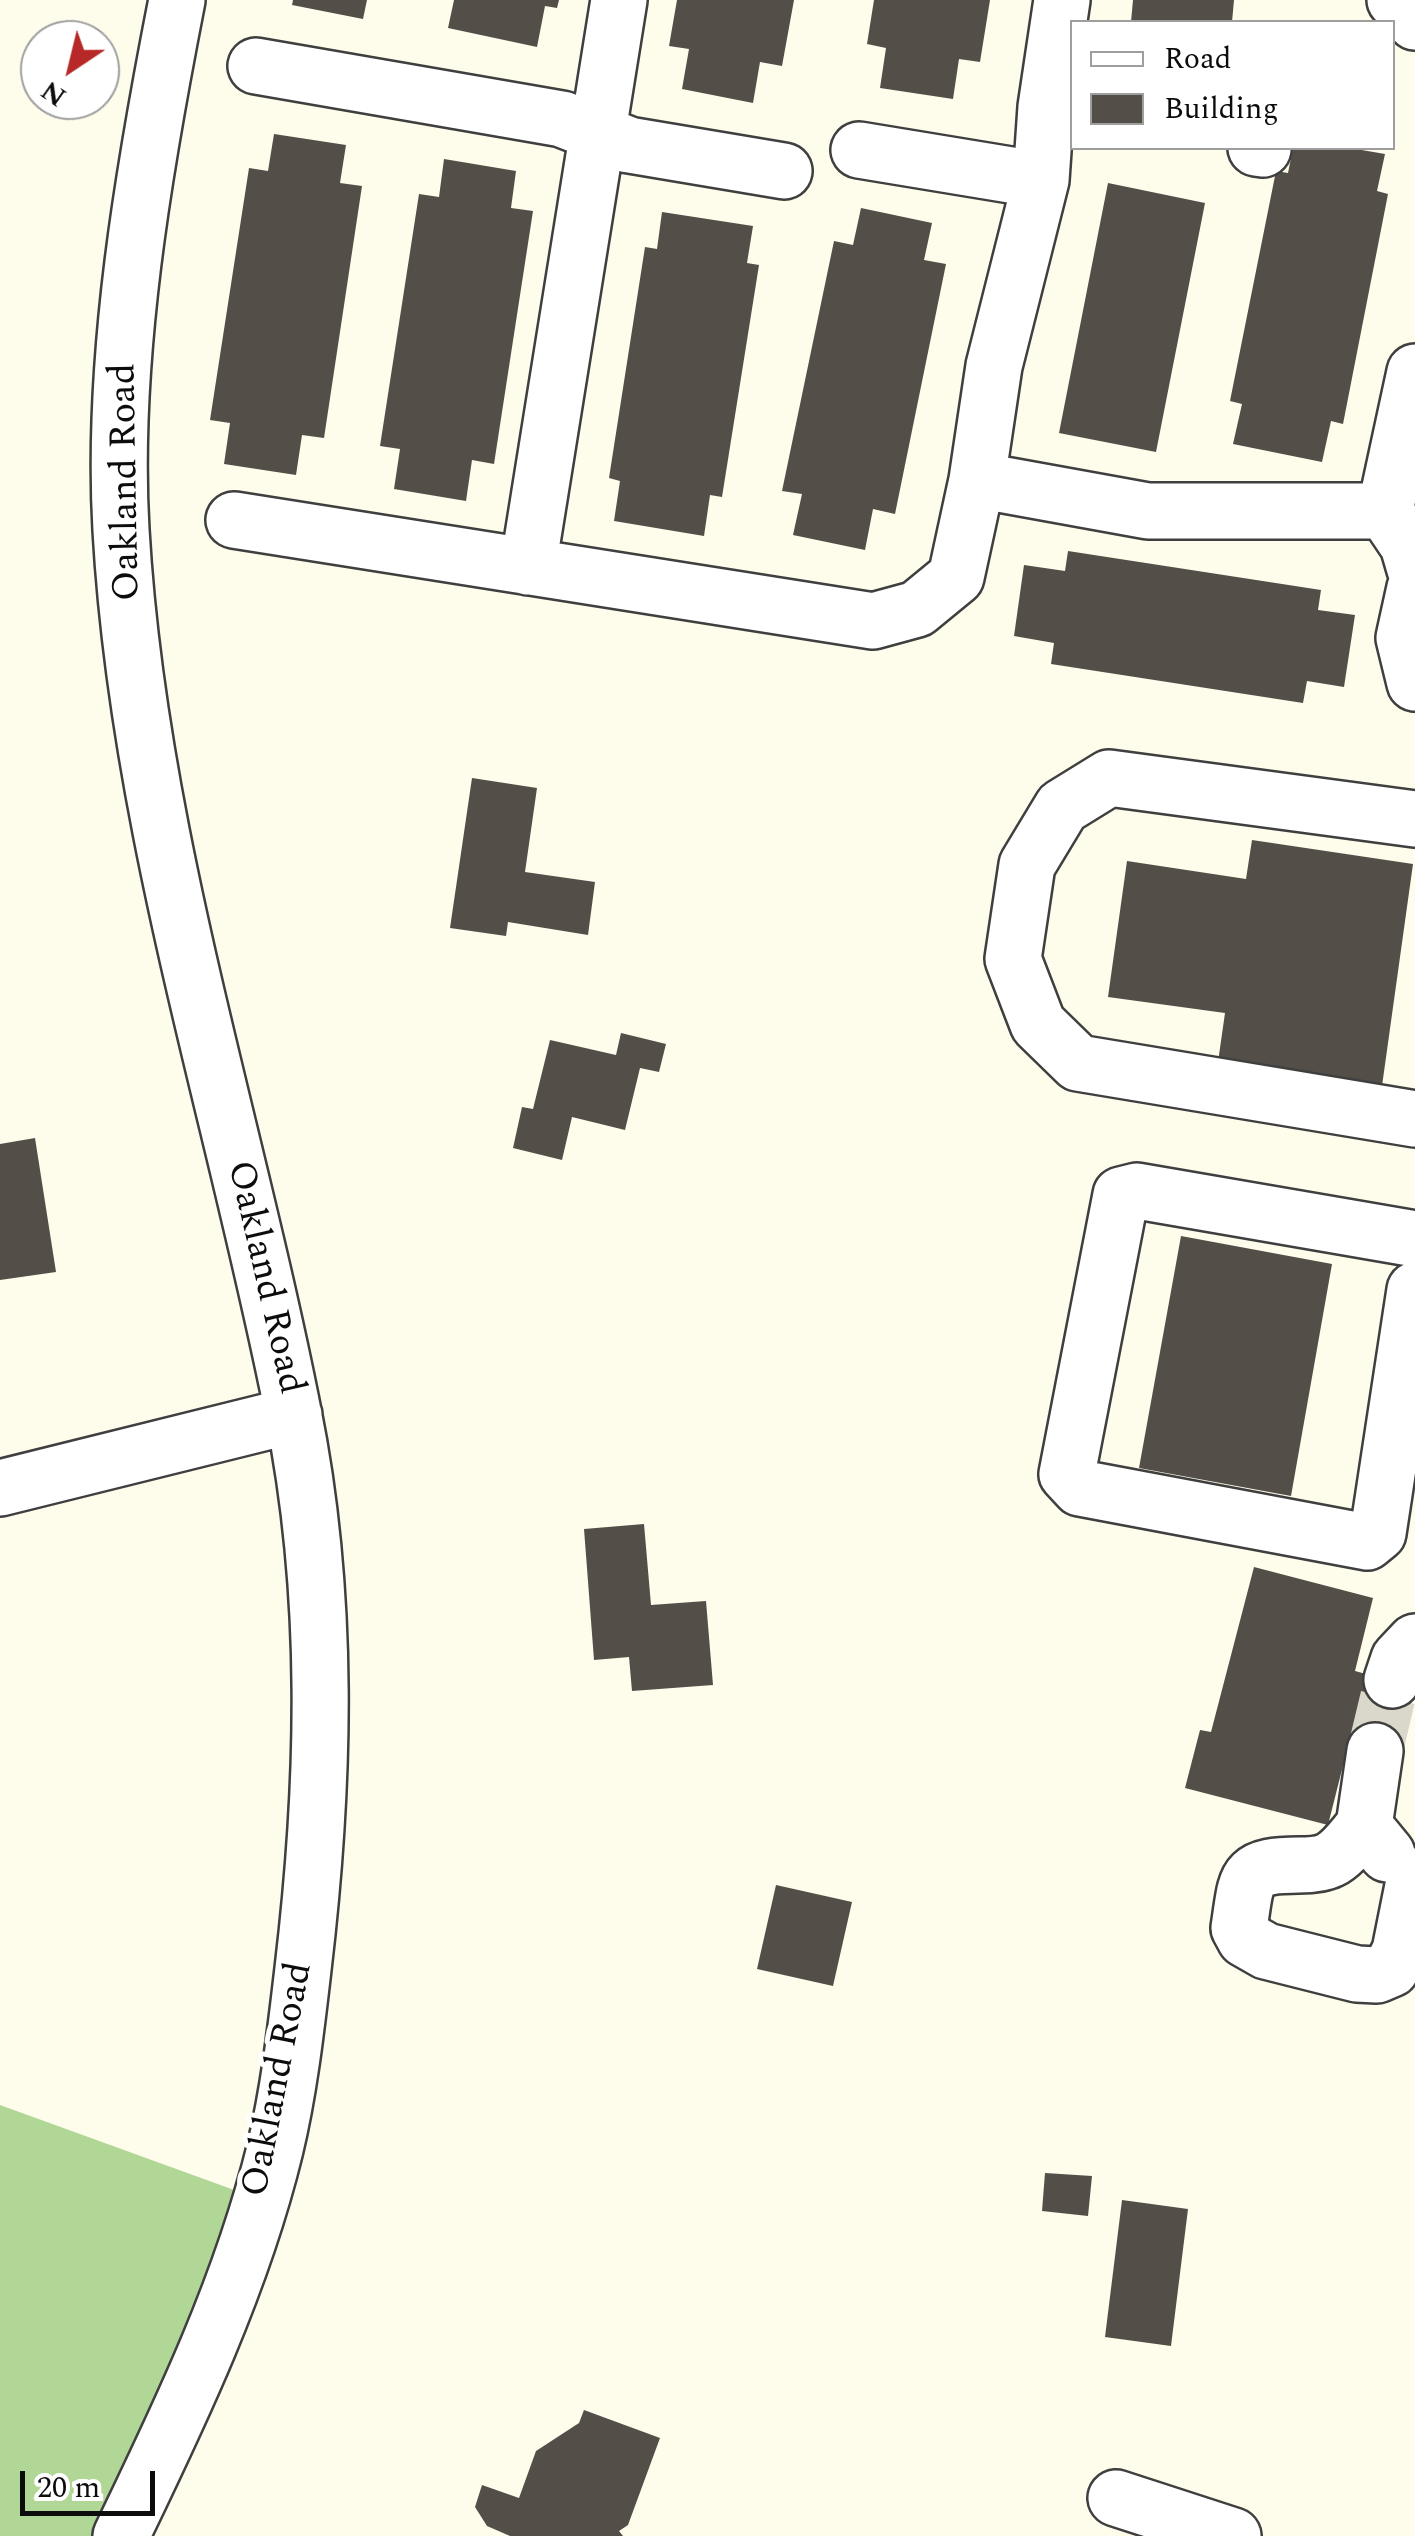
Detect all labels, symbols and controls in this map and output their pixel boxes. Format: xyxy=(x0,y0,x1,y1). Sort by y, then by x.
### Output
north arrow xyxy=(20,20,120,120)
legend xyxy=(1070,20,1395,150)
text: Road xyxy=(1164,36,1232,82)
text: N xyxy=(32,69,75,118)
text: Building xyxy=(1164,86,1279,132)
street label: Oakland Road xyxy=(103,363,153,601)
street label: Oakland Road xyxy=(214,1157,312,1399)
street label: Oakland Road xyxy=(235,1959,325,2201)
scale bar xyxy=(25,2451,160,2513)
text: 20 m xyxy=(37,2465,100,2511)

